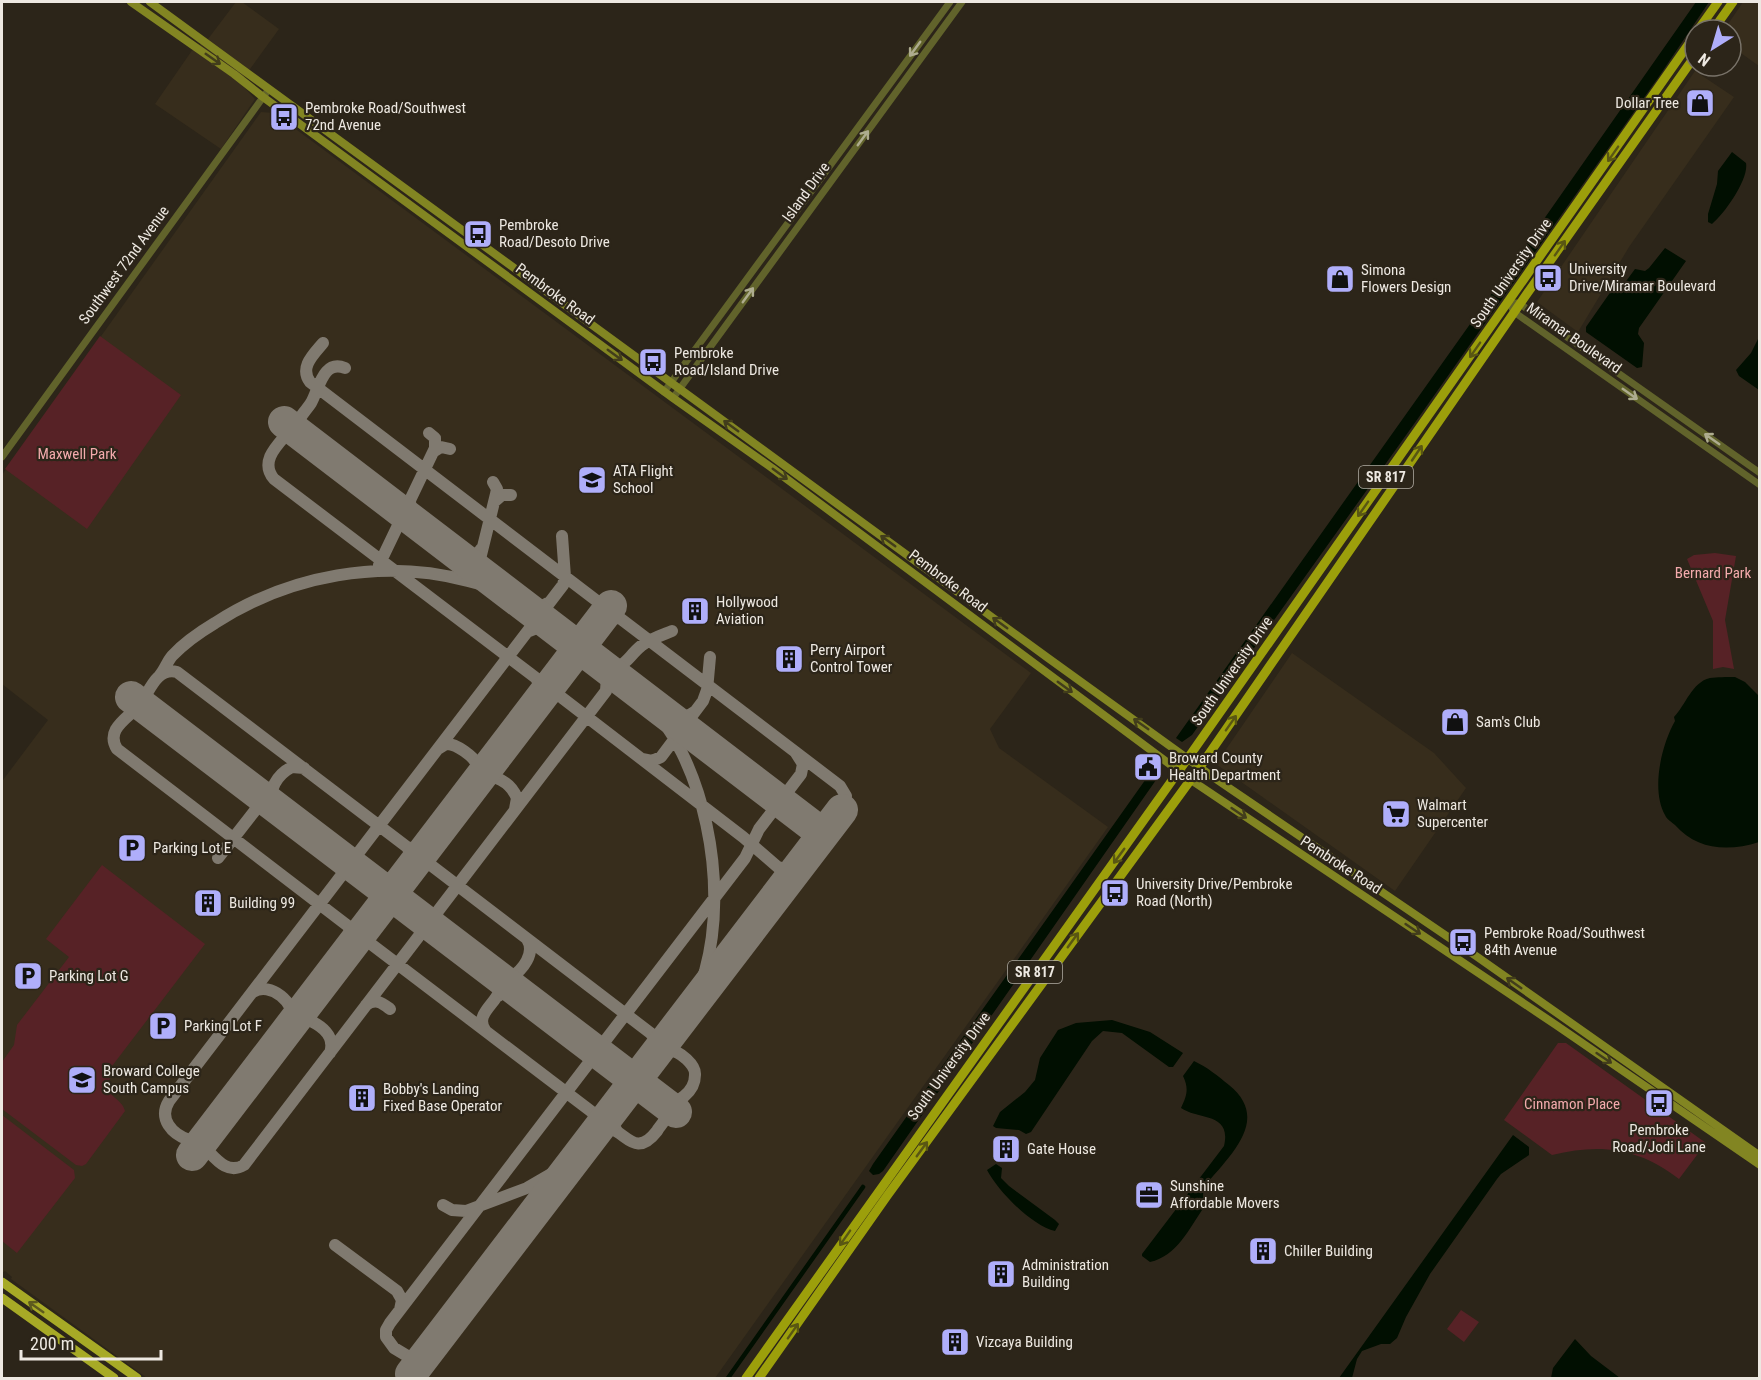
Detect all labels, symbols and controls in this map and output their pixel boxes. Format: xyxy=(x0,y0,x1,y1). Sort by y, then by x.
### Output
north arrow xyxy=(1683,18,1743,78)
one-way arrow xyxy=(909,40,922,56)
text: N xyxy=(1695,49,1714,70)
one-way arrow xyxy=(205,53,221,65)
shop icon: Dollar Tree xyxy=(1684,87,1716,119)
place label: Dollar Tree xyxy=(1615,94,1679,112)
place label: Pembroke Road/Southwest 72nd Avenue xyxy=(305,99,466,134)
bus stop icon: Pembroke Road/Southwest 72nd Avenue xyxy=(268,101,300,133)
one-way arrow xyxy=(856,130,869,146)
one-way arrow xyxy=(1607,145,1619,161)
street label: Island Drive xyxy=(778,159,834,225)
street label: Southwest 72nd Avenue xyxy=(75,202,173,328)
street label: South University Drive xyxy=(1467,215,1555,331)
place label: Pembroke Road/Desoto Drive xyxy=(499,216,610,251)
bus stop icon: Pembroke Road/Desoto Drive xyxy=(462,218,494,250)
one-way arrow xyxy=(1554,240,1566,256)
street label: Pembroke Road xyxy=(512,259,598,329)
place label: University Drive/Miramar Boulevard xyxy=(1569,260,1716,295)
place label: Simona Flowers Design xyxy=(1361,261,1451,296)
bus stop icon: University Drive/Miramar Boulevard xyxy=(1532,262,1564,294)
shop icon: Simona Flowers Design xyxy=(1324,263,1356,295)
one-way arrow xyxy=(742,288,754,304)
street label: Miramar Boulevard xyxy=(1523,299,1625,377)
one-way arrow xyxy=(1469,341,1481,357)
place label: Pembroke Road/Island Drive xyxy=(674,344,779,379)
bus stop icon: Pembroke Road/Island Drive xyxy=(637,346,669,378)
one-way arrow xyxy=(607,349,623,362)
one-way arrow xyxy=(1622,388,1638,400)
one-way arrow xyxy=(723,420,739,432)
one-way arrow xyxy=(1704,433,1720,445)
park label: Maxwell Park xyxy=(38,445,117,463)
one-way arrow xyxy=(1411,445,1423,461)
place label: ATA Flight School xyxy=(613,462,673,497)
school or university icon: ATA Flight School xyxy=(576,464,608,496)
road number: SR 817 xyxy=(1359,466,1413,488)
one-way arrow xyxy=(772,468,788,480)
one-way arrow xyxy=(1357,501,1369,517)
one-way arrow xyxy=(881,534,897,547)
street label: Pembroke Road xyxy=(905,546,991,616)
park label: Bernard Park xyxy=(1675,564,1751,582)
place label: Hollywood Aviation xyxy=(716,593,778,628)
building icon: Hollywood Aviation xyxy=(679,595,711,627)
street label: South University Drive xyxy=(1188,613,1276,729)
one-way arrow xyxy=(993,617,1009,629)
place label: Perry Airport Control Tower xyxy=(810,641,893,676)
building icon: Perry Airport Control Tower xyxy=(773,643,805,675)
one-way arrow xyxy=(1057,680,1073,693)
shop icon: Sam's Club xyxy=(1439,706,1471,738)
place label: Sam's Club xyxy=(1476,713,1540,731)
one-way arrow xyxy=(1225,716,1237,732)
one-way arrow xyxy=(1133,718,1149,730)
place label: Broward County Health Department xyxy=(1169,749,1281,784)
public building icon: Broward County Health Department xyxy=(1132,751,1164,783)
place label: Walmart Supercenter xyxy=(1417,796,1489,831)
supermarket icon: Walmart Supercenter xyxy=(1380,798,1412,830)
one-way arrow xyxy=(1230,807,1246,819)
parking icon: Parking Lot E xyxy=(116,832,148,864)
street label: Pembroke Road xyxy=(1297,832,1385,898)
place label: Parking Lot E xyxy=(153,839,231,857)
one-way arrow xyxy=(1113,847,1125,863)
place label: University Drive/Pembroke Road (North) xyxy=(1136,875,1293,910)
bus stop icon: University Drive/Pembroke Road (North) xyxy=(1099,877,1131,909)
building icon: Building 99 xyxy=(192,887,224,919)
place label: Building 99 xyxy=(229,894,295,912)
one-way arrow xyxy=(1404,923,1421,935)
place label: Pembroke Road/Southwest 84th Avenue xyxy=(1484,924,1645,959)
bus stop icon: Pembroke Road/Southwest 84th Avenue xyxy=(1447,926,1479,958)
one-way arrow xyxy=(1067,933,1080,949)
parking icon: Parking Lot G xyxy=(12,960,44,992)
road number: SR 817 xyxy=(1008,961,1062,983)
place label: Parking Lot G xyxy=(49,967,129,985)
one-way arrow xyxy=(1507,977,1523,989)
street label: South University Drive xyxy=(904,1008,994,1124)
parking icon: Parking Lot F xyxy=(147,1010,179,1042)
place label: Parking Lot F xyxy=(184,1017,262,1035)
one-way arrow xyxy=(1596,1052,1612,1064)
place label: Broward College South Campus xyxy=(103,1062,200,1097)
school or university icon: Broward College South Campus xyxy=(66,1064,98,1096)
place label: Bobby's Landing Fixed Base Operator xyxy=(383,1080,502,1115)
building icon: Bobby's Landing Fixed Base Operator xyxy=(346,1082,378,1114)
bus stop icon: Pembroke Road/Jodi Lane xyxy=(1643,1087,1675,1119)
park label: Cinnamon Place xyxy=(1524,1095,1620,1113)
place label: Pembroke Road/Jodi Lane xyxy=(1612,1121,1706,1156)
building icon: Gate House xyxy=(990,1133,1022,1165)
place label: Gate House xyxy=(1027,1140,1096,1158)
one-way arrow xyxy=(915,1141,928,1157)
place label: Sunshine Affordable Movers xyxy=(1170,1177,1280,1212)
office icon: Sunshine Affordable Movers xyxy=(1133,1179,1165,1211)
one-way arrow xyxy=(839,1230,851,1246)
building icon: Chiller Building xyxy=(1247,1235,1279,1267)
place label: Chiller Building xyxy=(1284,1242,1373,1260)
place label: Administration Building xyxy=(1022,1256,1109,1291)
building icon: Administration Building xyxy=(985,1258,1017,1290)
one-way arrow xyxy=(29,1301,45,1313)
scale bar xyxy=(21,1323,160,1361)
one-way arrow xyxy=(787,1323,799,1339)
building icon: Vizcaya Building xyxy=(939,1326,971,1358)
text: 200 m xyxy=(30,1333,74,1354)
place label: Vizcaya Building xyxy=(976,1333,1073,1351)

